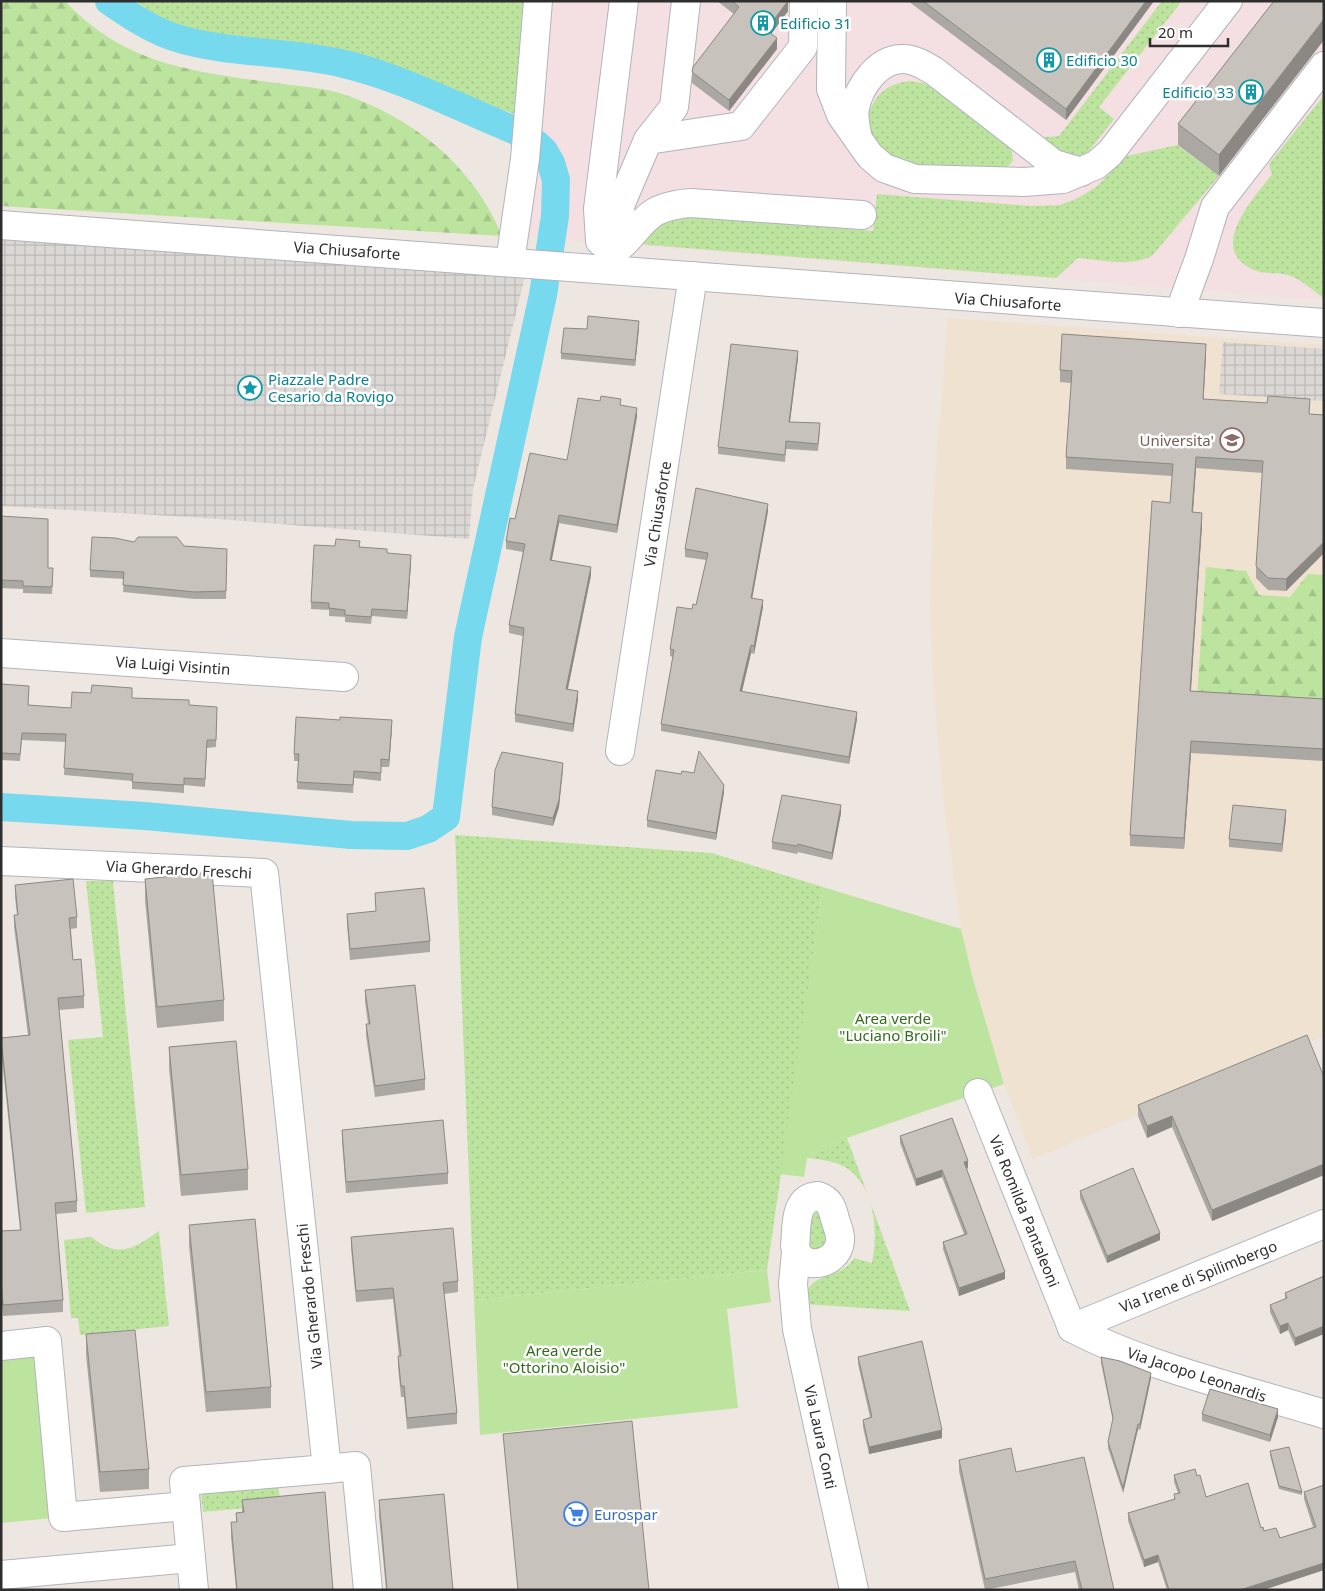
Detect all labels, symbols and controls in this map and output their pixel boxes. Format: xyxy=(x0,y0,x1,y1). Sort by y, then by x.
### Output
building icon: Edificio 31 xyxy=(750,10,776,36)
place label: Edificio 31 xyxy=(780,13,852,33)
scale bar xyxy=(1150,15,1228,47)
text: 20 m xyxy=(1158,22,1193,42)
building icon: Edificio 30 xyxy=(1036,47,1062,73)
place label: Edificio 30 xyxy=(1066,50,1138,70)
building icon: Edificio 33 xyxy=(1238,79,1264,105)
place label: Edificio 33 xyxy=(1162,82,1234,102)
street label: Via Chiusaforte xyxy=(293,236,401,264)
street label: Via Chiusaforte xyxy=(954,287,1062,315)
place label: Piazzale Padre Cesario da Rovigo xyxy=(268,369,394,406)
place icon: Piazzale Padre Cesario da Rovigo xyxy=(237,375,263,401)
school or university icon: Universita' xyxy=(1219,427,1245,453)
place label: Universita' xyxy=(1140,430,1214,450)
street label: Via Chiusaforte xyxy=(639,460,675,568)
street label: Via Luigi Visintin xyxy=(115,651,231,679)
street label: Via Gherardo Freschi xyxy=(106,855,252,883)
park label: Area verde "Luciano Broili" xyxy=(839,1008,947,1045)
street label: Via Romilda Pantaleoni xyxy=(985,1132,1065,1290)
street label: Via Gherardo Freschi xyxy=(291,1222,327,1370)
street label: Via Irene di Spilimbergo xyxy=(1116,1235,1280,1317)
park label: Area verde "Ottorino Aloisio" xyxy=(503,1340,625,1377)
street label: Via Jacopo Leonardis xyxy=(1125,1342,1269,1406)
street label: Via Laura Conti xyxy=(800,1383,842,1491)
supermarket icon: Eurospar xyxy=(563,1501,589,1527)
place label: Eurospar xyxy=(594,1504,658,1524)

